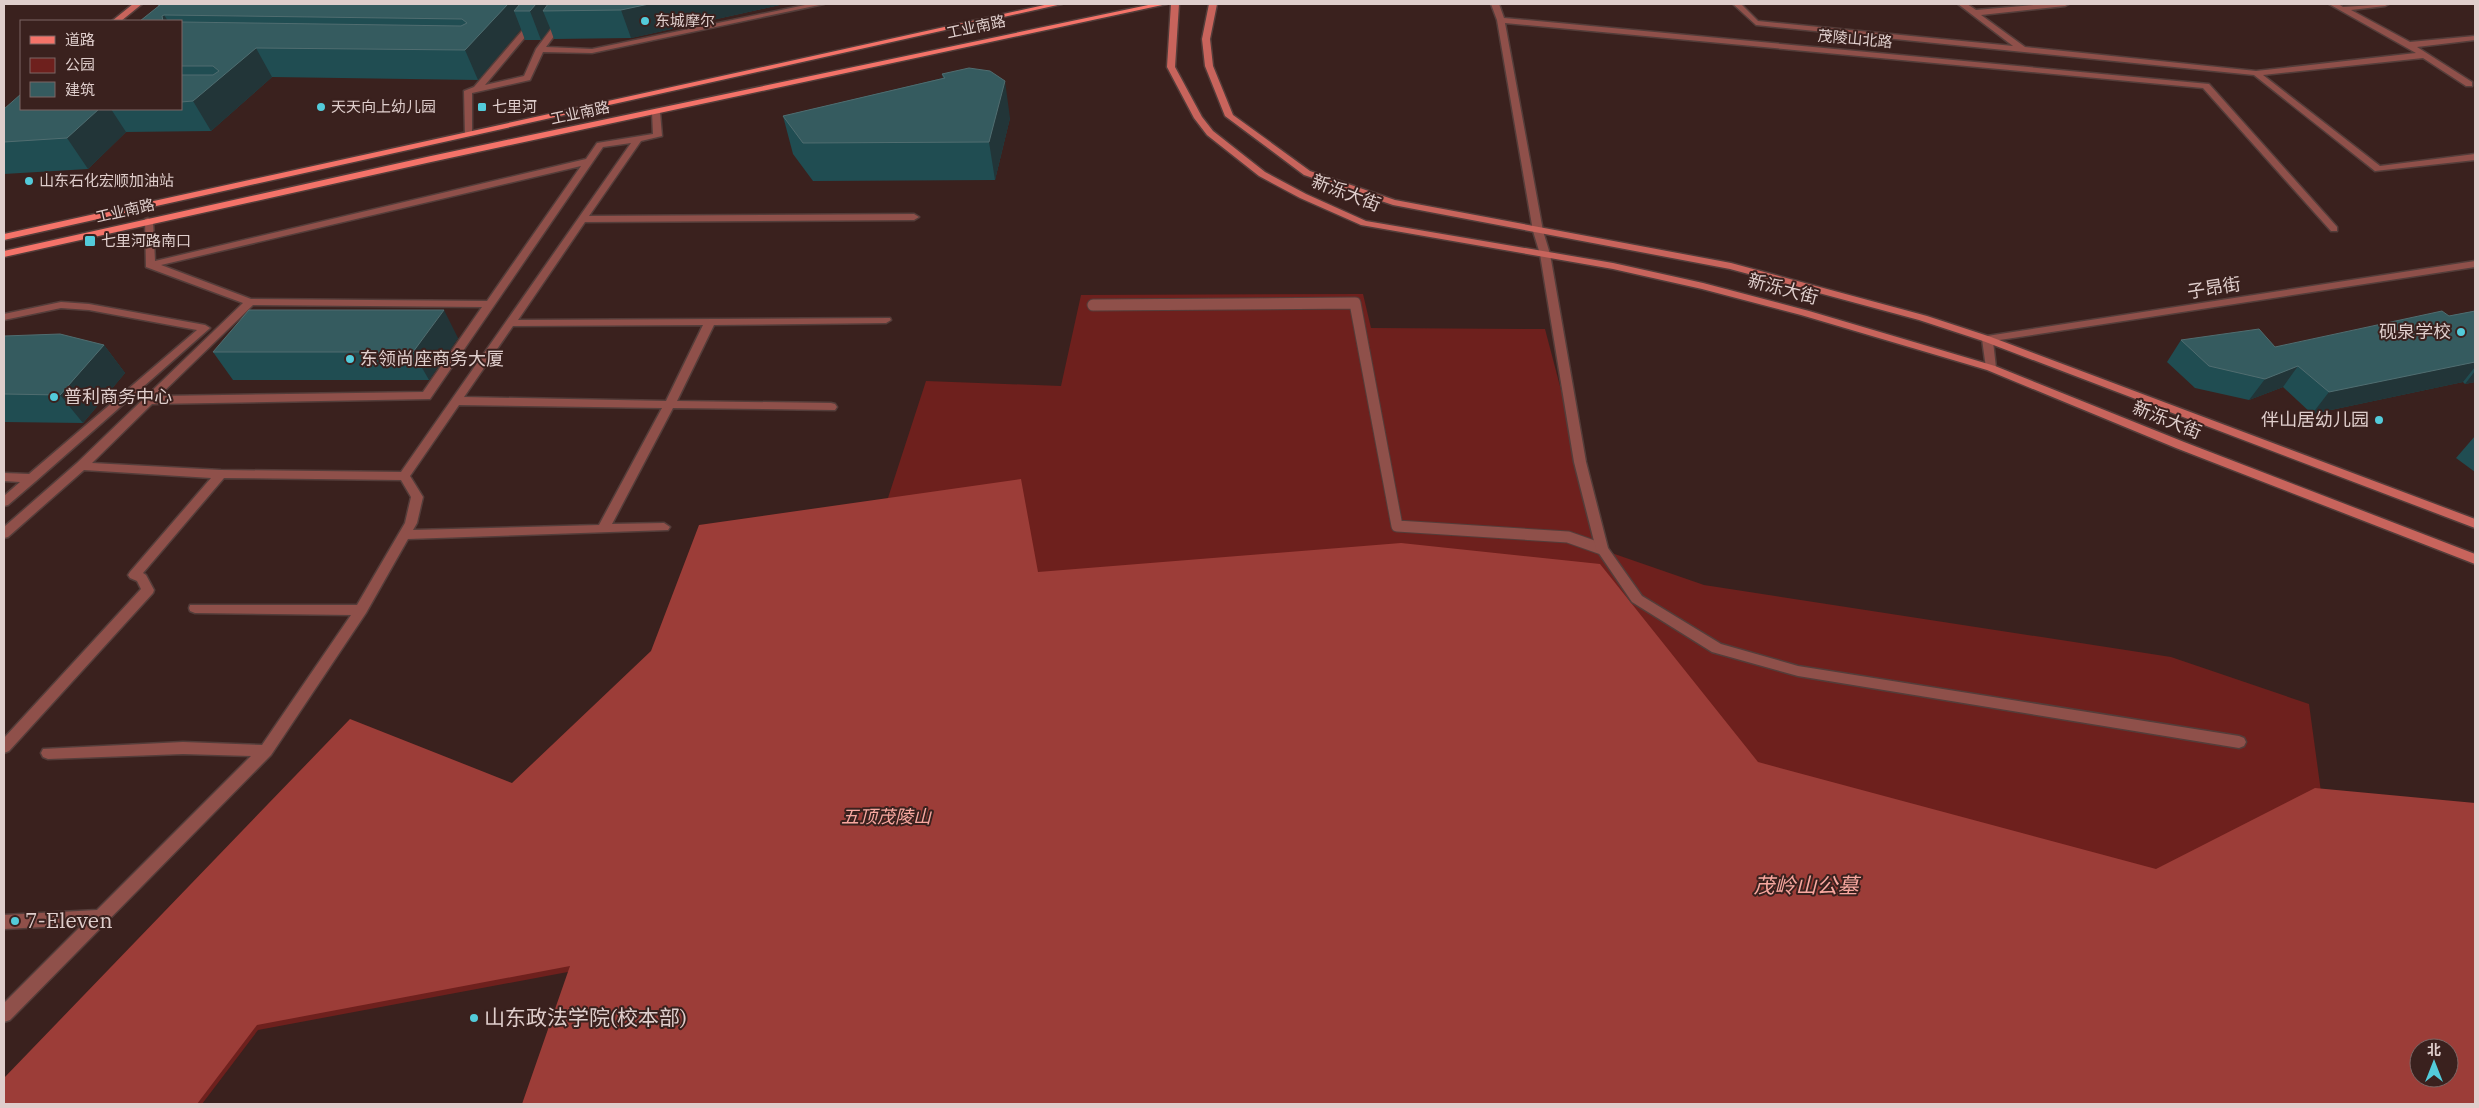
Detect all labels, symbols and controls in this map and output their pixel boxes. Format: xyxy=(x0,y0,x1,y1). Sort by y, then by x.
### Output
place label: 东城摩尔 xyxy=(655,11,715,30)
street label: 工业南路 xyxy=(945,11,1007,42)
marker: 东城摩尔 xyxy=(639,15,651,27)
legend xyxy=(20,20,182,110)
street label: 茂陵山北路 xyxy=(1817,26,1893,51)
text: 道路 xyxy=(65,30,95,49)
text: 公园 xyxy=(65,55,95,74)
text: 建筑 xyxy=(65,80,95,99)
place label: 天天向上幼儿园 xyxy=(331,97,436,116)
place label: 七里河 xyxy=(492,97,537,116)
street label: 工业南路 xyxy=(549,97,611,128)
marker: 天天向上幼儿园 xyxy=(315,101,327,113)
marker: 七里河 xyxy=(476,101,488,113)
street label: 新泺大街 xyxy=(1308,169,1384,216)
place label: 山东石化宏顺加油站 xyxy=(39,171,174,190)
marker: 山东石化宏顺加油站 xyxy=(23,175,35,187)
street label: 工业南路 xyxy=(94,195,156,227)
place label: 七里河路南口 xyxy=(101,231,191,250)
marker: 七里河路南口 xyxy=(83,234,97,248)
street label: 新泺大街 xyxy=(1745,268,1821,309)
street label: 子昂街 xyxy=(2185,272,2242,303)
place label: 砚泉学校 xyxy=(2379,320,2451,343)
marker: 砚泉学校 xyxy=(2455,326,2467,338)
place label: 东领尚座商务大厦 xyxy=(360,347,504,370)
marker: 东领尚座商务大厦 xyxy=(344,353,356,365)
place label: 普利商务中心 xyxy=(64,385,172,408)
marker: 普利商务中心 xyxy=(48,391,60,403)
street label: 新泺大街 xyxy=(2130,395,2205,444)
place label: 伴山居幼儿园 xyxy=(2261,408,2369,431)
marker: 伴山居幼儿园 xyxy=(2373,414,2385,426)
park label: 五顶茂陵山 xyxy=(841,805,932,828)
park label: 茂岭山公墓 xyxy=(1754,871,1861,899)
place label: 7-Eleven xyxy=(25,906,113,934)
marker: 7-Eleven xyxy=(9,915,21,927)
place label: 山东政法学院(校本部) xyxy=(484,1003,687,1031)
marker: 山东政法学院(校本部) xyxy=(468,1012,480,1024)
north arrow xyxy=(2409,1038,2459,1088)
text: 北 xyxy=(2427,1041,2441,1059)

